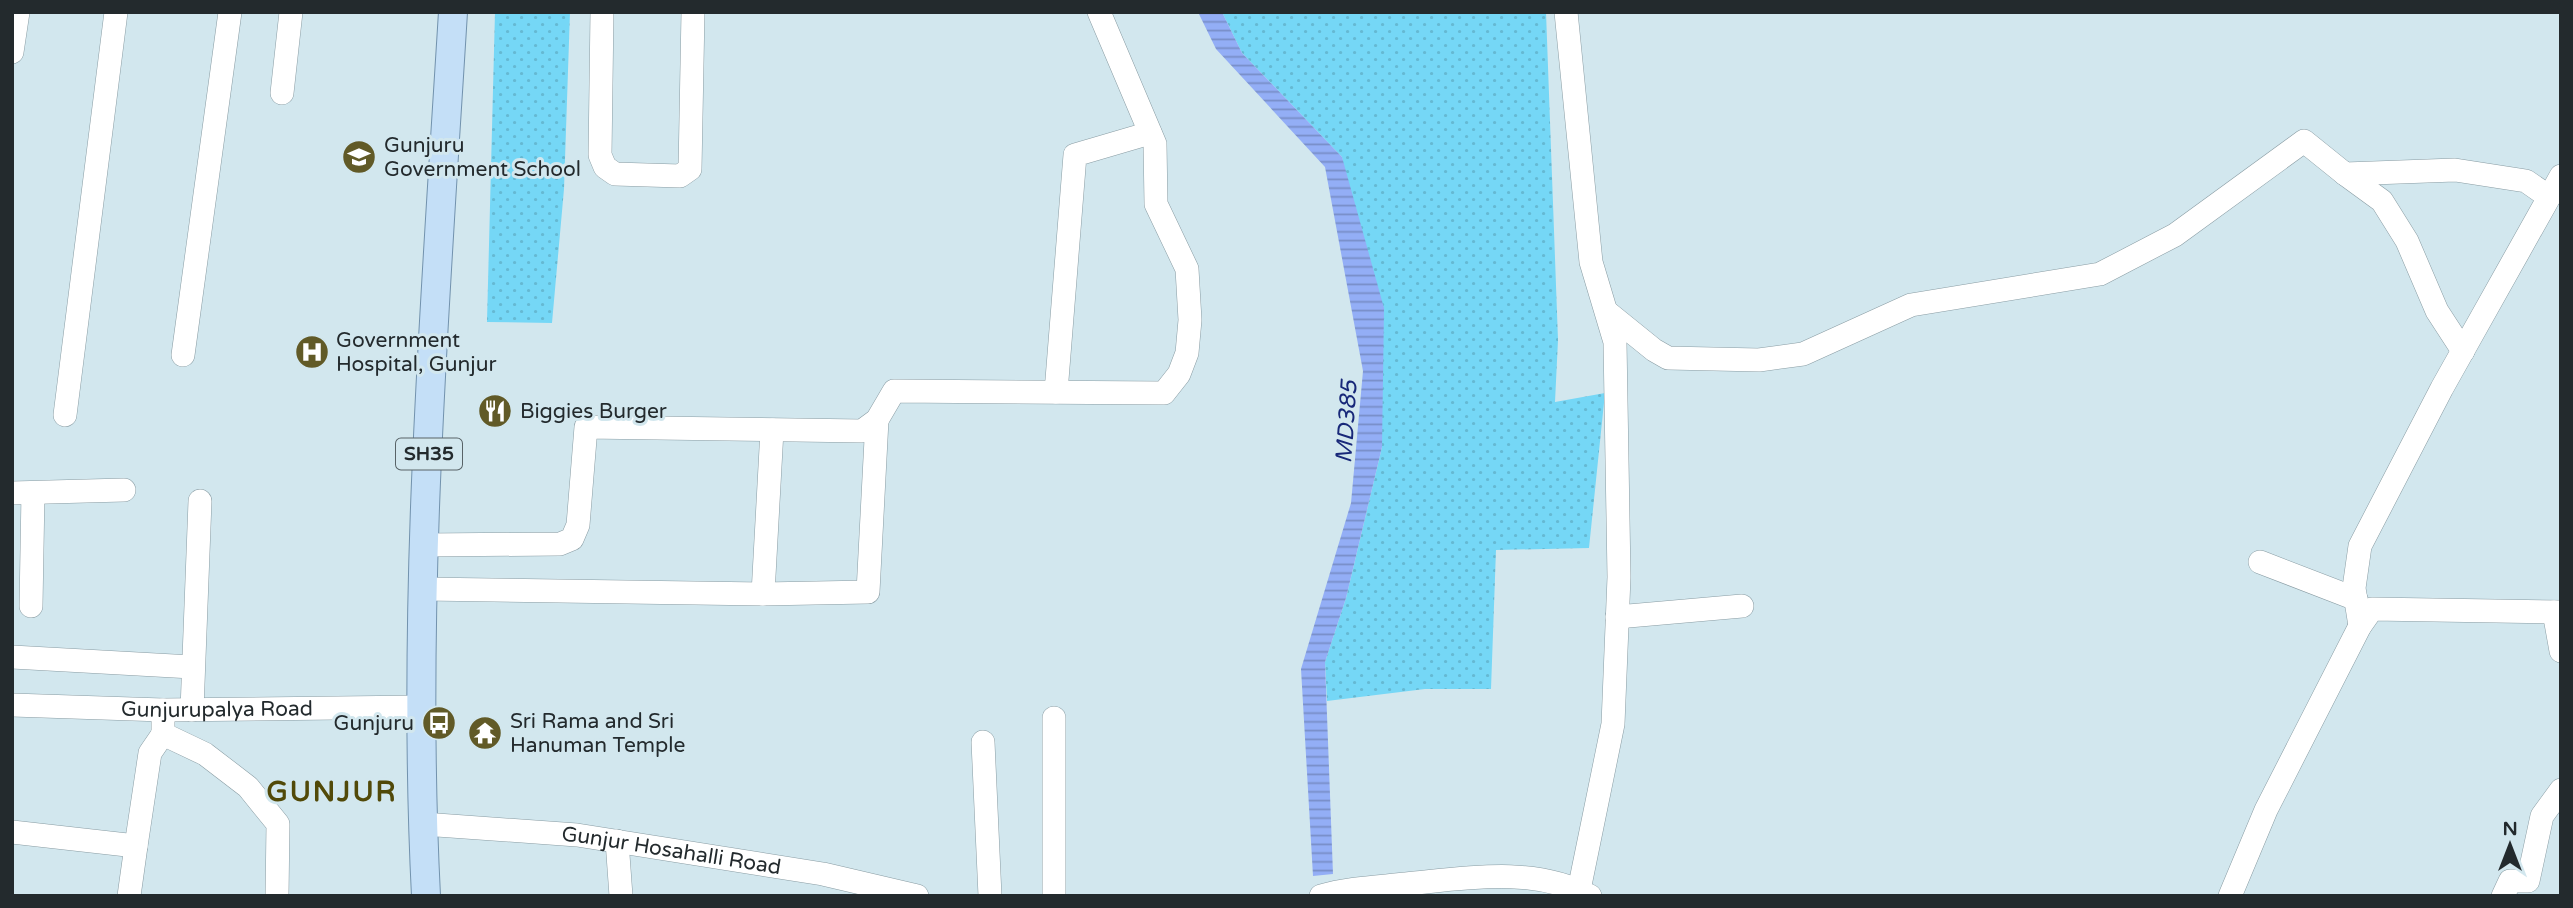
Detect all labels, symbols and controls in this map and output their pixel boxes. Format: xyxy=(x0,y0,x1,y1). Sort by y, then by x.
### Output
place label: Gunjuru Government School xyxy=(384,133,581,182)
school or university icon: Gunjuru Government School xyxy=(340,138,378,176)
place label: Government Hospital, Gunjur xyxy=(336,328,497,377)
hospital icon: Government Hospital, Gunjur xyxy=(293,333,331,371)
water label: MD385 xyxy=(1330,377,1364,464)
restaurant icon: Biggies Burger xyxy=(476,392,514,430)
place label: Biggies Burger xyxy=(520,399,667,424)
road number: SH35 xyxy=(396,438,462,470)
street label: Gunjurupalya Road xyxy=(121,696,313,723)
bus stop icon: Gunjuru xyxy=(420,704,458,742)
place label: Sri Rama and Sri Hanuman Temple xyxy=(510,709,686,758)
place label: Gunjuru xyxy=(334,711,414,736)
temple icon: Sri Rama and Sri Hanuman Temple xyxy=(466,714,504,752)
district label: GUNJUR xyxy=(266,775,398,809)
north arrow xyxy=(2475,810,2545,880)
text: N xyxy=(2502,818,2518,840)
street label: Gunjur Hosahalli Road xyxy=(561,821,783,880)

